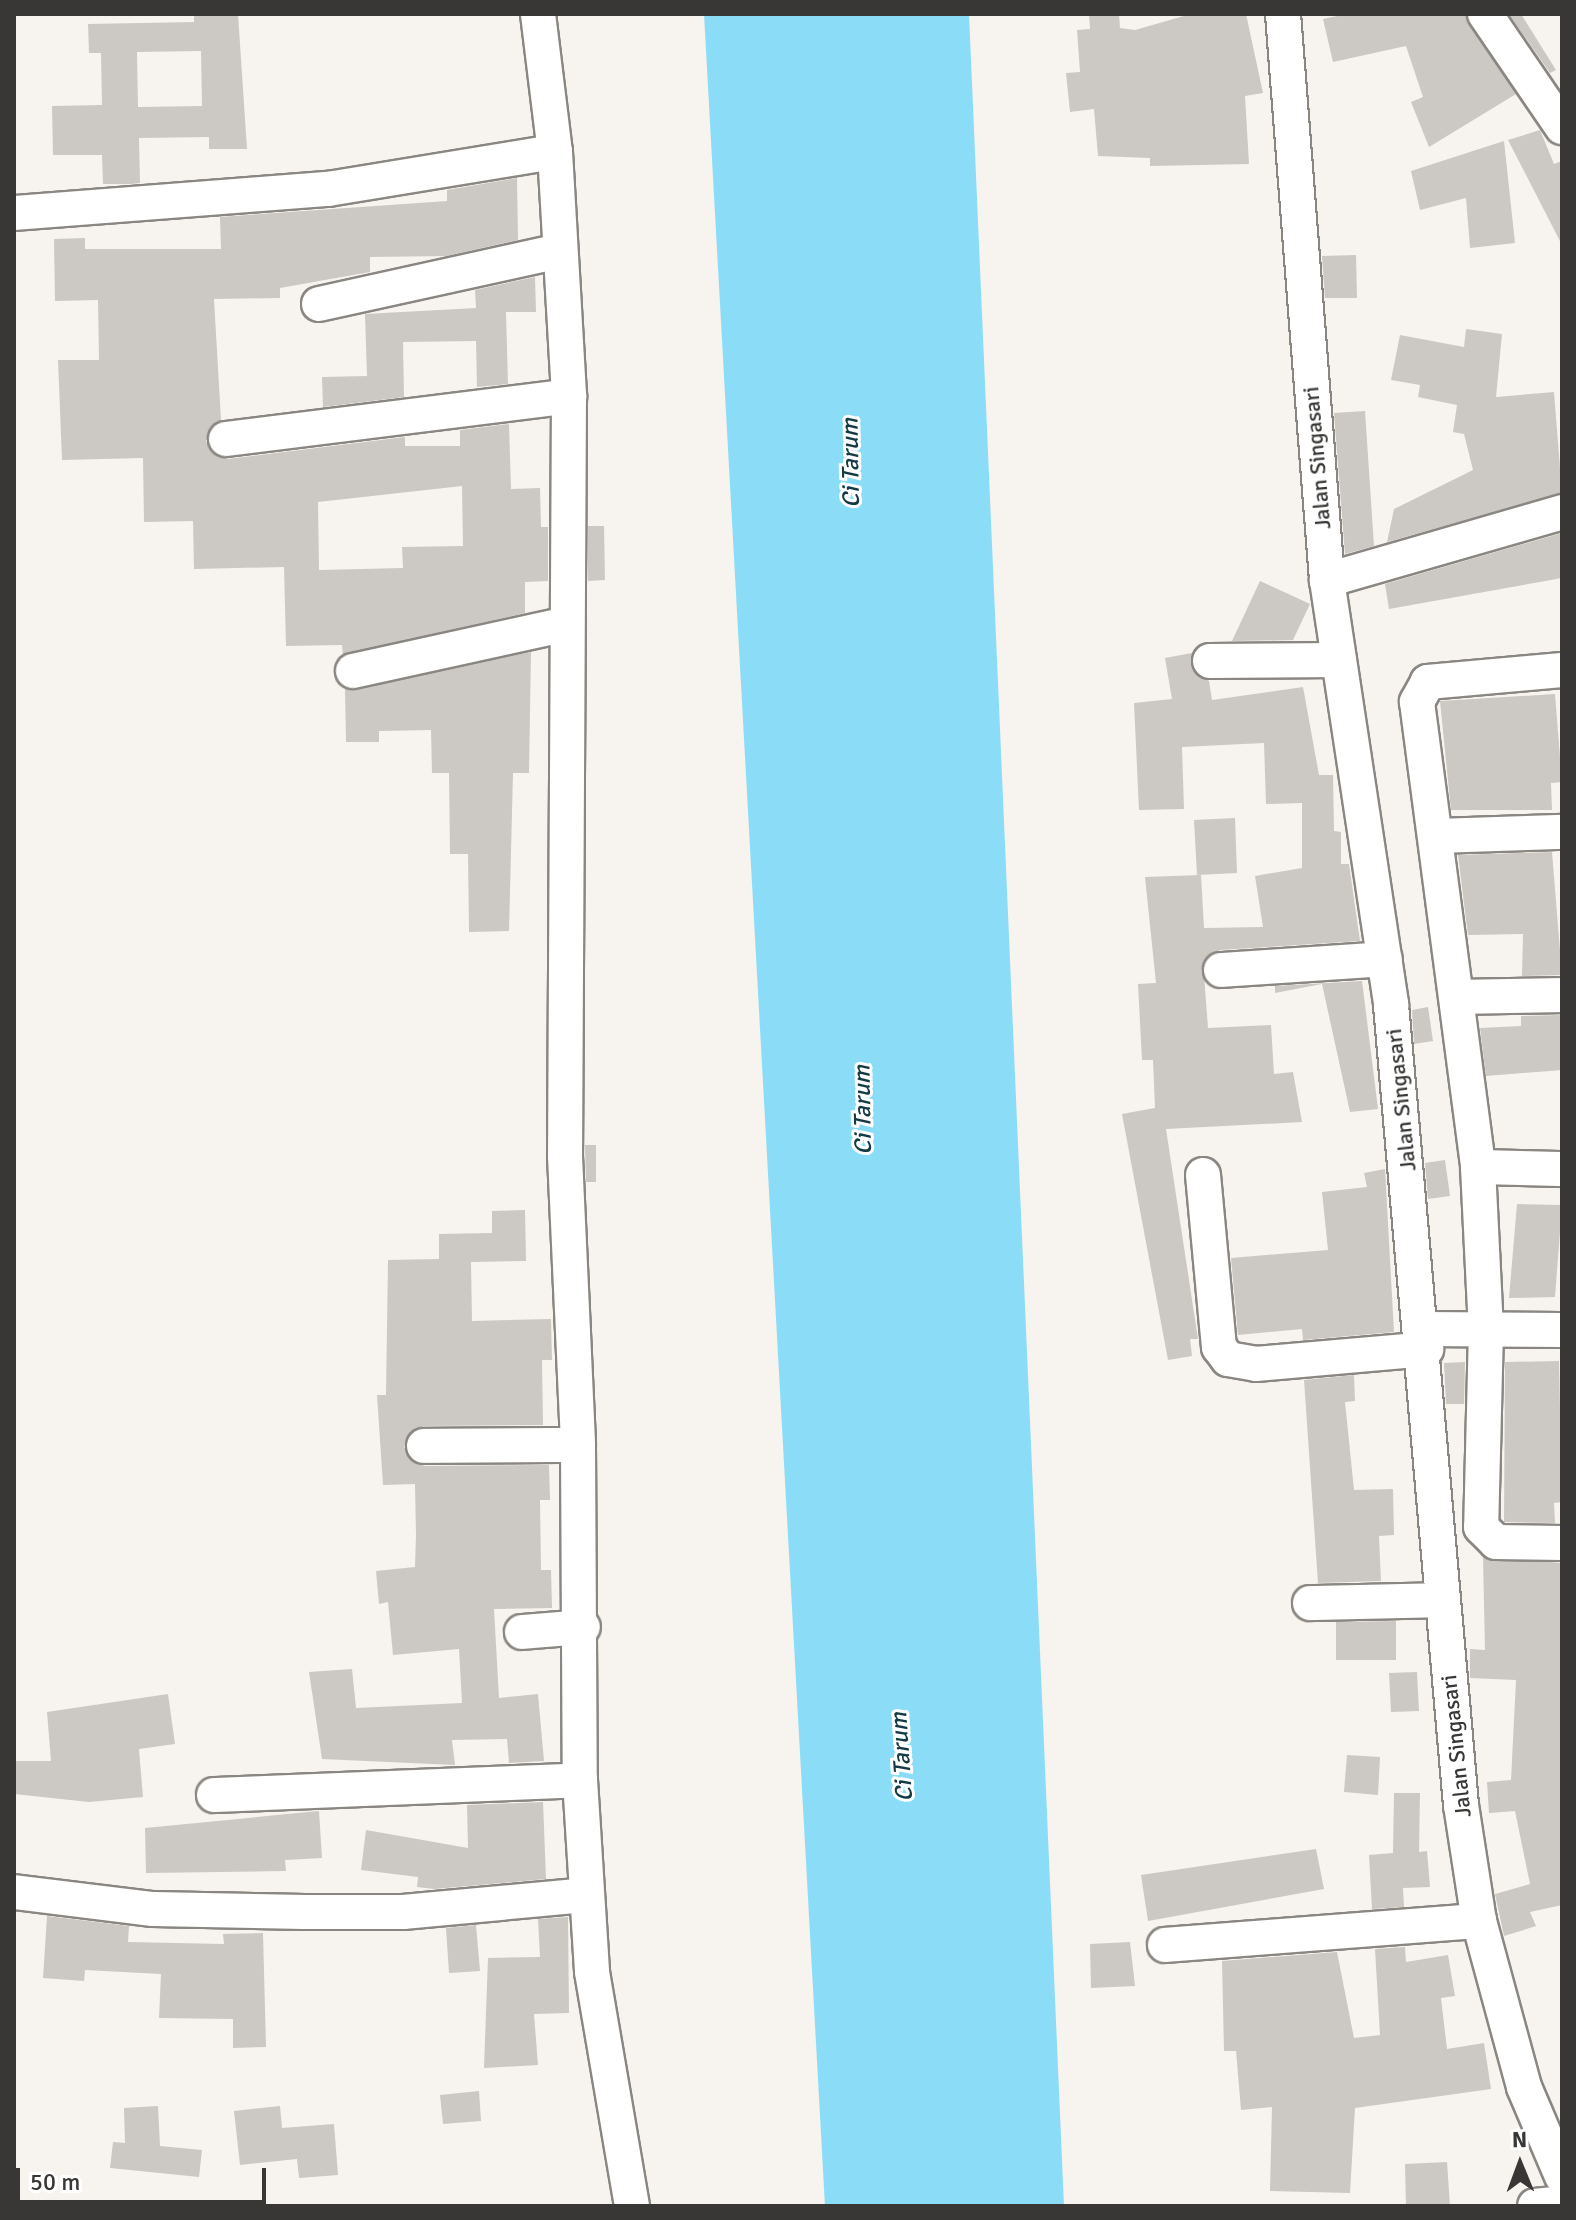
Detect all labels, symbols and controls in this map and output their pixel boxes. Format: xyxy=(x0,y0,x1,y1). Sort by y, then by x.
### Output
street label: Jalan Singasari xyxy=(1298,386,1336,530)
water label: Ci Tarum xyxy=(836,418,866,508)
street label: Jalan Singasari xyxy=(1380,1027,1422,1173)
water label: Ci Tarum xyxy=(848,1065,878,1155)
street label: Jalan Singasari xyxy=(1435,1673,1477,1819)
water label: Ci Tarum xyxy=(885,1711,919,1803)
north arrow xyxy=(1480,2124,1560,2204)
text: N xyxy=(1512,2126,1527,2153)
scale bar xyxy=(20,2152,270,2202)
text: 50 m xyxy=(30,2167,80,2197)

